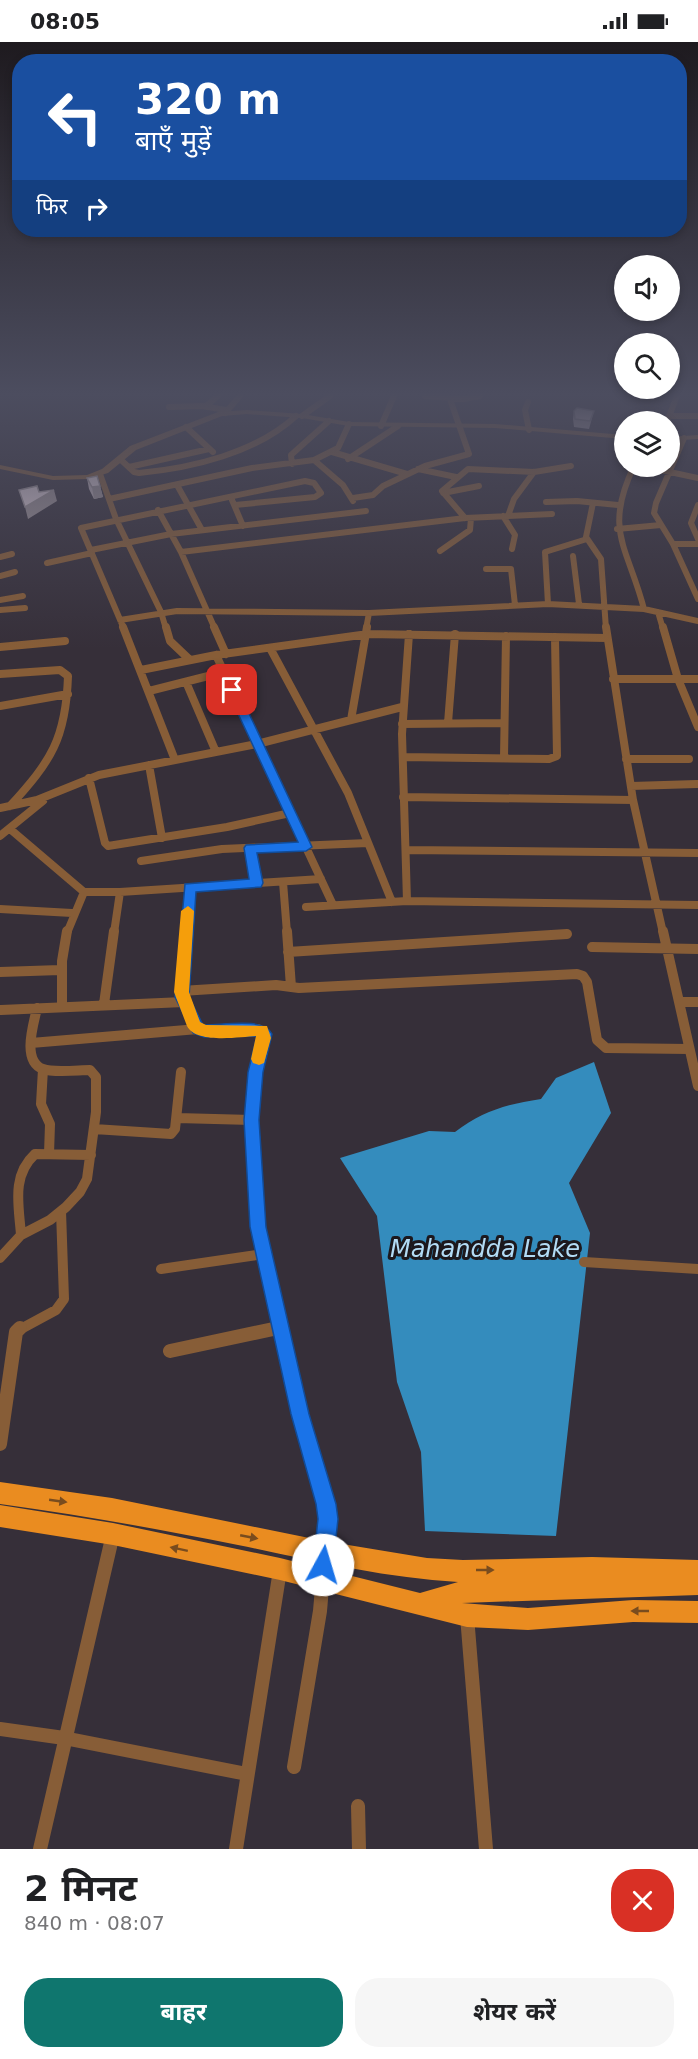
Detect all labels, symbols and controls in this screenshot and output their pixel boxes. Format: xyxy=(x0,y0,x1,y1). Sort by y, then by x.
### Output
text: 08:05 xyxy=(30,9,100,34)
text: 320 m xyxy=(135,75,281,124)
icon: left xyxy=(36,78,114,156)
text: बाएँ मुड़ें xyxy=(135,125,212,156)
icon: right xyxy=(80,192,113,225)
text: फिर xyxy=(36,194,68,219)
map controls xyxy=(614,255,680,477)
button: sound xyxy=(614,255,680,321)
button: search xyxy=(614,333,680,399)
button: layers xyxy=(614,411,680,477)
pin xyxy=(206,664,257,715)
icon: arrive xyxy=(215,673,248,706)
water label: Mahandda Lake xyxy=(390,1235,580,1263)
one-way arrow xyxy=(48,1497,67,1506)
one-way arrow xyxy=(240,1533,259,1542)
position arrow xyxy=(291,1533,355,1597)
one-way arrow xyxy=(170,1543,188,1553)
one-way arrow xyxy=(476,1566,495,1575)
one-way arrow xyxy=(630,1606,649,1616)
text: 2 मिनट xyxy=(24,1868,137,1909)
button: close xyxy=(611,1869,674,1932)
text: 840 m · 08:07 xyxy=(24,1911,165,1935)
button: बाहर xyxy=(24,1978,343,2047)
button: शेयर करें xyxy=(355,1978,674,2047)

